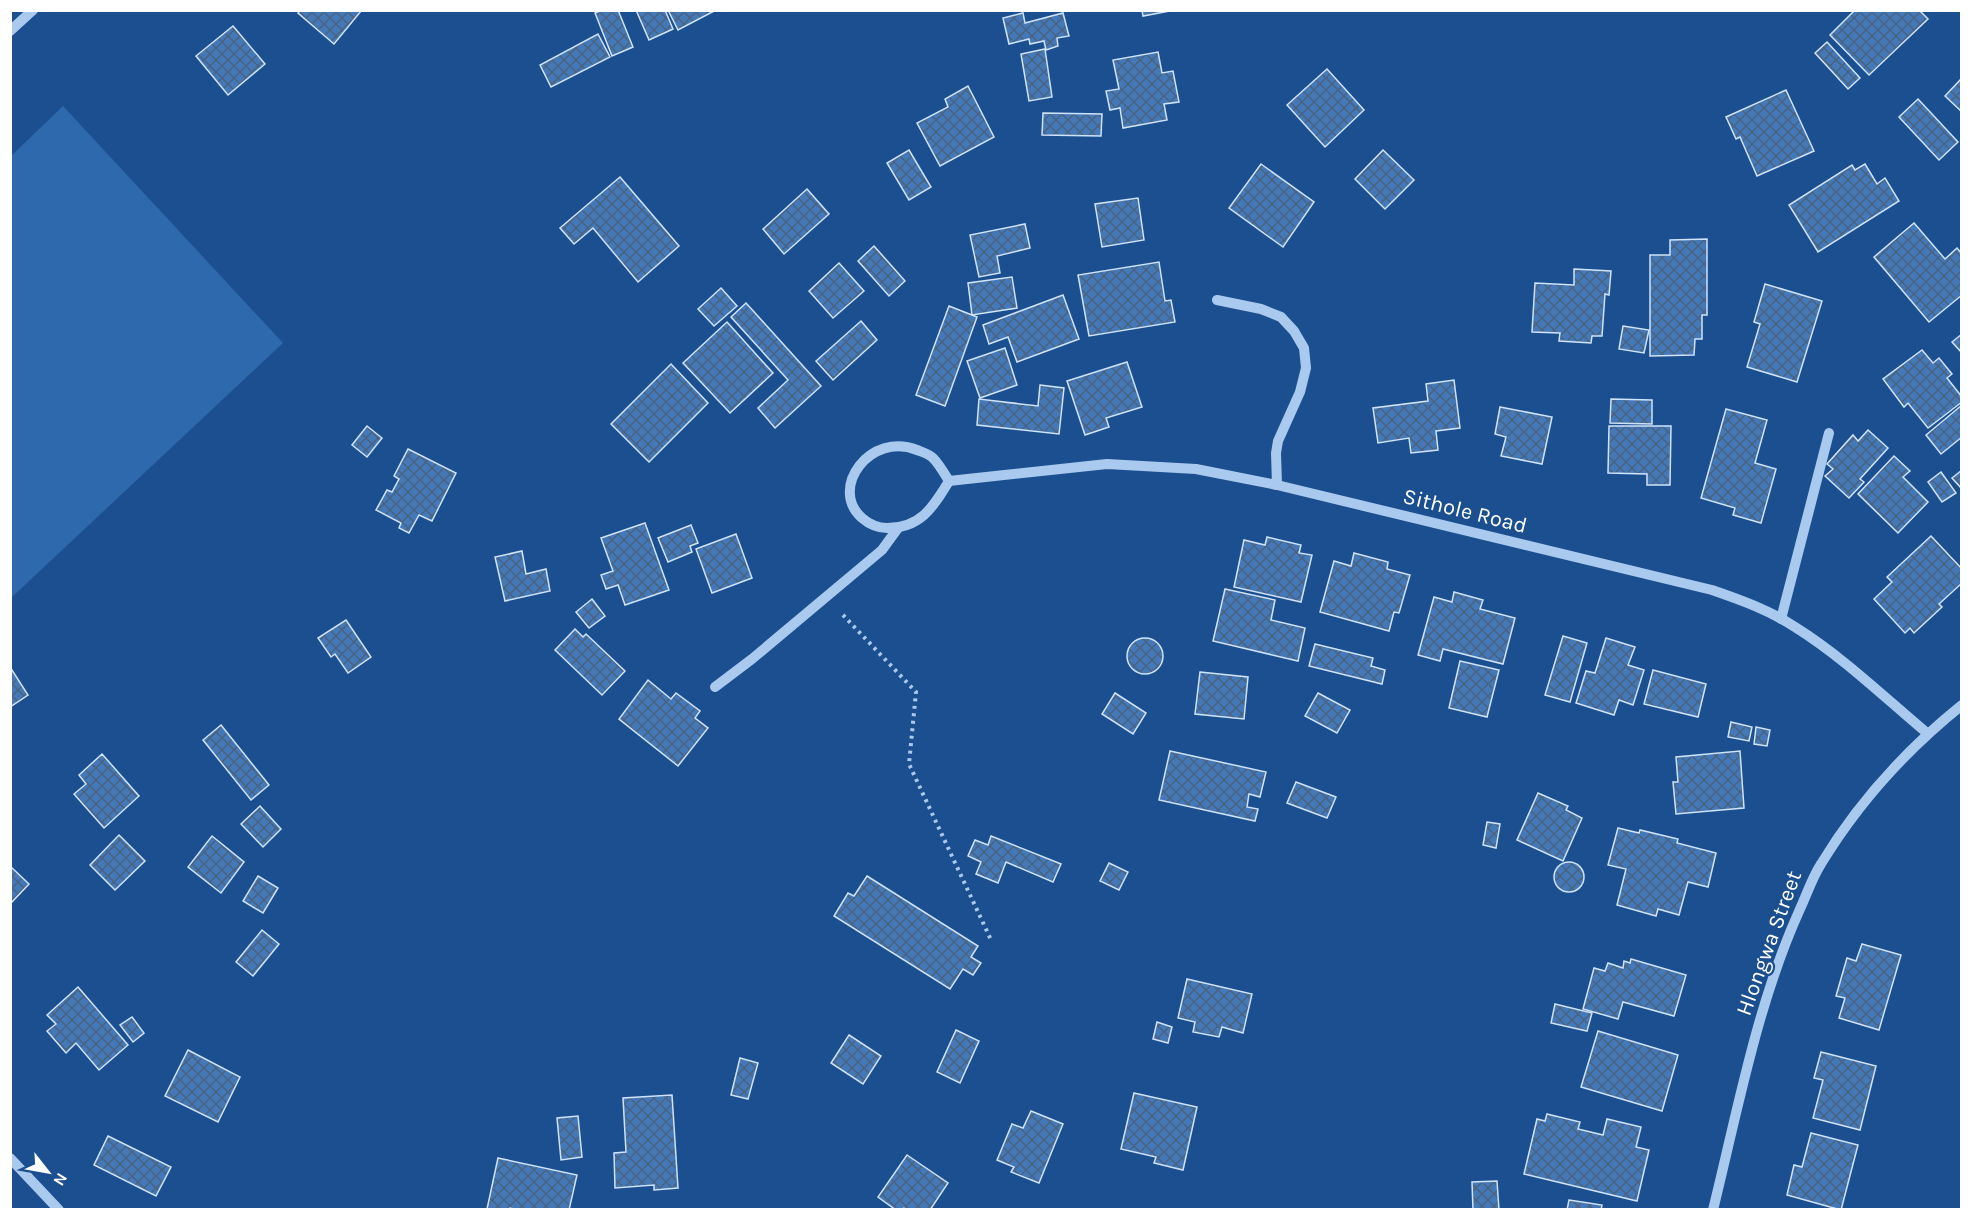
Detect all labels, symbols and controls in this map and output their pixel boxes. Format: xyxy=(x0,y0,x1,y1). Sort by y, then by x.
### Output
street label: Sithole Road xyxy=(1400,483,1530,539)
street label: Hlongwa Street xyxy=(1731,867,1807,1019)
north arrow xyxy=(18,1142,78,1202)
text: N xyxy=(49,1170,72,1189)

